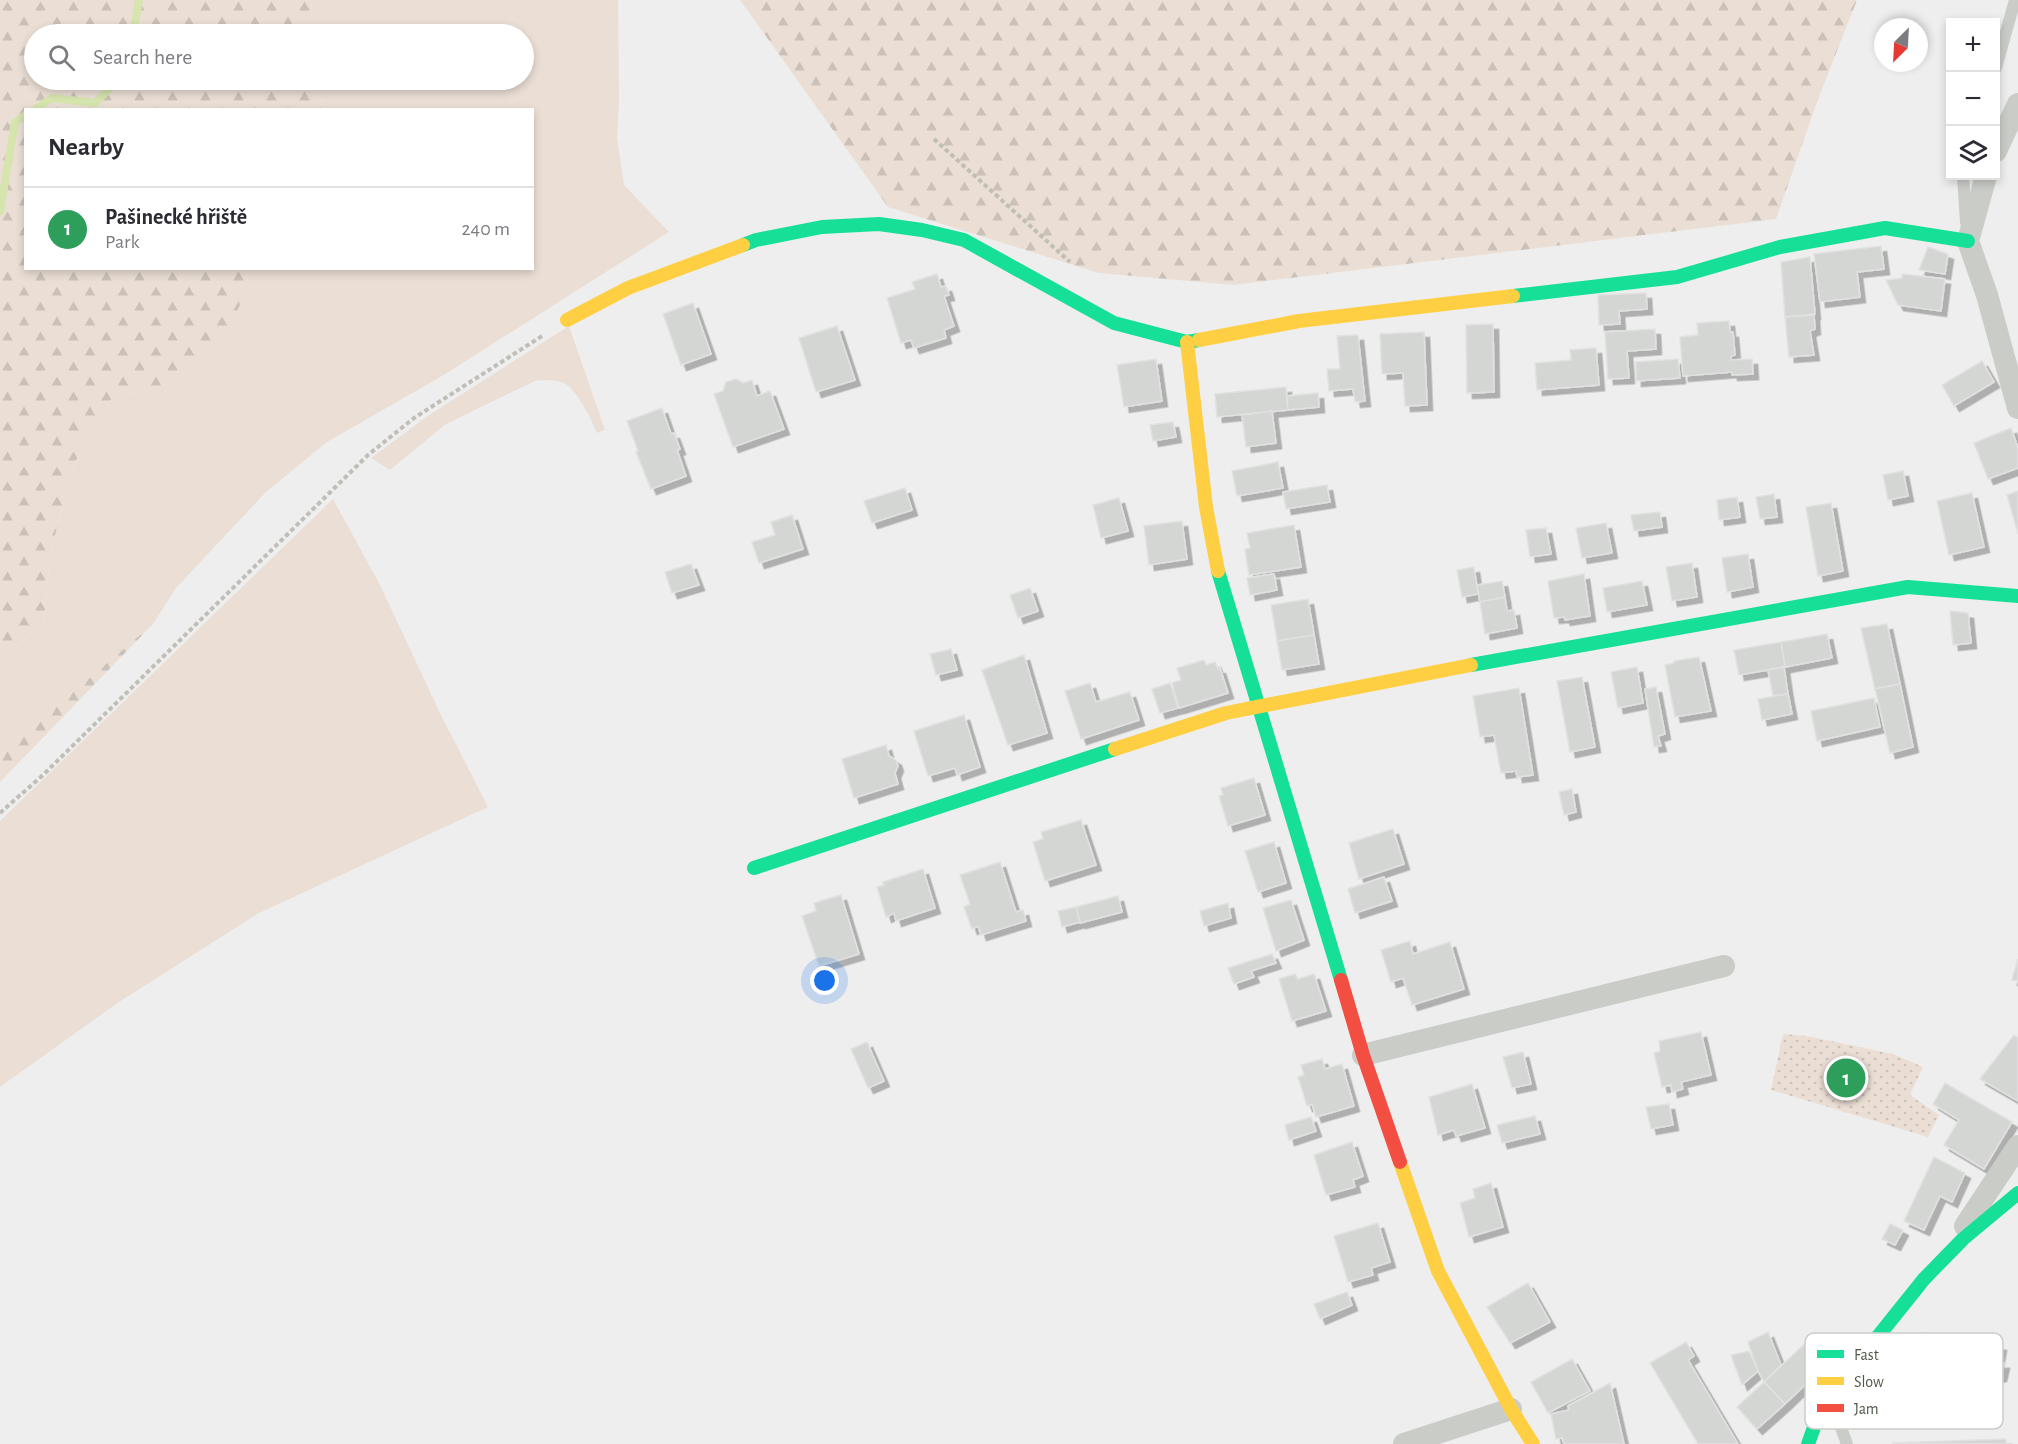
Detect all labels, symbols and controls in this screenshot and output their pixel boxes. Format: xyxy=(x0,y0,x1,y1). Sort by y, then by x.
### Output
north arrow xyxy=(1874,18,1928,72)
map controls xyxy=(1946,18,2000,180)
button: + xyxy=(1946,18,2000,72)
search box xyxy=(24,24,534,90)
icon: search xyxy=(45,41,78,74)
text: Search here xyxy=(93,46,192,68)
button: − xyxy=(1946,72,2000,126)
button: layers xyxy=(1946,126,2000,180)
text: Nearby xyxy=(48,134,124,160)
text: Pašinecké hřiště xyxy=(105,206,247,228)
text: 1 xyxy=(64,219,71,239)
text: 240 m xyxy=(461,219,510,239)
text: Park xyxy=(105,232,140,252)
your location xyxy=(810,966,839,995)
pin: 1 xyxy=(1826,1056,1866,1100)
legend xyxy=(1805,1333,2003,1429)
text: Fast xyxy=(1854,1347,1879,1363)
text: Slow xyxy=(1854,1374,1884,1390)
text: Jam xyxy=(1854,1401,1879,1417)

